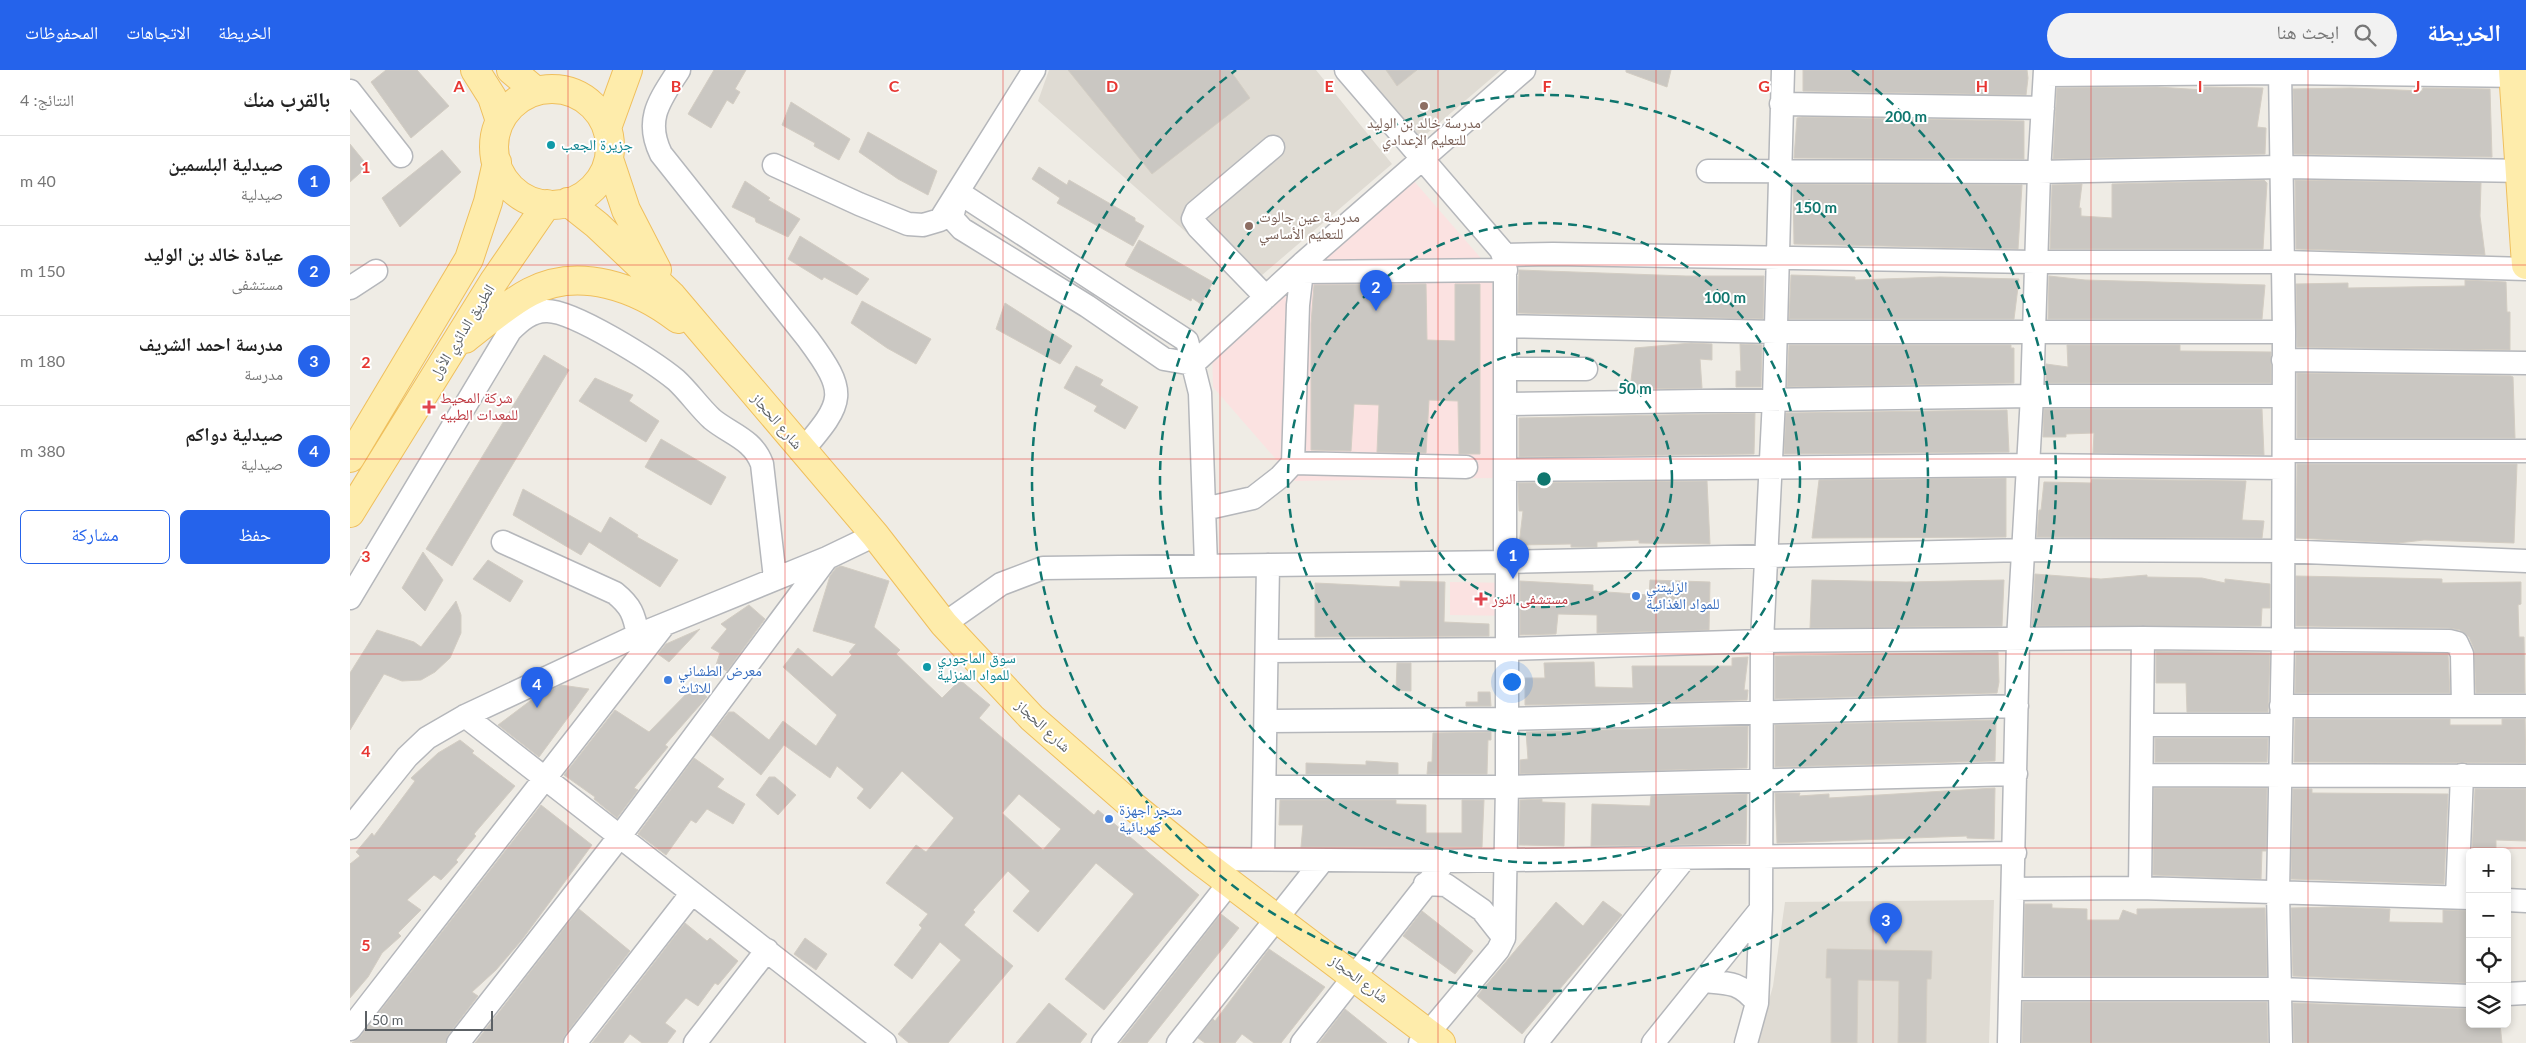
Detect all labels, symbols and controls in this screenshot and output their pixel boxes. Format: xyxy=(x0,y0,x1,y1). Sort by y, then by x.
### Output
search box xyxy=(2047,13,2397,58)
text: الخريطة xyxy=(2427,17,2501,46)
text: ابحث هنا xyxy=(2277,20,2339,43)
text: المحفوظات xyxy=(25,21,98,43)
text: الاتجاهات xyxy=(126,21,190,43)
text: الخريطة xyxy=(218,21,271,43)
icon: search xyxy=(2351,21,2379,49)
text: A xyxy=(452,76,465,95)
text: B xyxy=(671,76,681,95)
text: C xyxy=(889,76,900,95)
text: D xyxy=(1106,76,1118,95)
text: E xyxy=(1324,76,1334,95)
text: F xyxy=(1542,76,1552,95)
text: G xyxy=(1758,76,1770,95)
text: H xyxy=(1976,76,1988,95)
text: I xyxy=(2198,76,2202,95)
text: J xyxy=(2414,76,2420,95)
text: بالقرب منك xyxy=(243,86,330,111)
text: النتائج: 4 xyxy=(20,90,74,109)
marker: مدرسة خالد بن الوليد للتعليم الإعدادي xyxy=(1418,100,1430,112)
text: 200 m xyxy=(1885,107,1927,125)
place label: مدرسة خالد بن الوليد للتعليم الإعدادي xyxy=(1367,113,1481,152)
place label: جزيرة الجعب xyxy=(561,135,633,154)
marker: جزيرة الجعب xyxy=(545,139,557,151)
text: صيدلية البلسمين xyxy=(168,152,283,175)
text: 1 xyxy=(361,157,371,176)
text: 40 m xyxy=(20,171,56,190)
text: 1 xyxy=(309,171,319,190)
text: صيدلية xyxy=(241,184,283,203)
text: 150 m xyxy=(1795,198,1837,216)
place label: مدرسة عين جالوت للتعليم الأساسي xyxy=(1259,207,1360,246)
marker: مدرسة عين جالوت للتعليم الأساسي xyxy=(1243,220,1255,232)
text: عيادة خالد بن الوليد xyxy=(144,242,283,265)
text: 150 m xyxy=(20,261,65,280)
text: 2 xyxy=(309,261,319,280)
pin: 2 xyxy=(1360,270,1392,311)
text: مستشفى xyxy=(232,274,283,293)
street label: الطريق الدائري الأول xyxy=(425,281,501,384)
text: 100 m xyxy=(1704,288,1746,306)
text: مدرسة احمد الشريف xyxy=(139,332,283,355)
text: 180 m xyxy=(20,351,65,370)
text: 3 xyxy=(309,351,319,370)
text: 2 xyxy=(361,352,371,371)
text: مدرسة xyxy=(244,364,283,383)
text: 50 m xyxy=(1618,379,1652,397)
place label: شركة المحيط للمعدات الطبيه xyxy=(440,388,518,423)
street label: شارع الحجاز xyxy=(746,388,807,454)
marker: شركة المحيط للمعدات الطبيه xyxy=(422,400,436,414)
text: صيدلية دواكم xyxy=(185,422,283,445)
text: 380 m xyxy=(20,441,65,460)
text: 4 xyxy=(309,441,319,460)
text: صيدلية xyxy=(241,454,283,473)
centre of rings xyxy=(1535,470,1553,488)
button: مشاركة xyxy=(20,510,170,564)
button: حفظ xyxy=(180,510,330,564)
pin: 1 xyxy=(1497,538,1529,579)
text: 3 xyxy=(361,546,371,565)
place label: الزليتني للمواد الغذائية xyxy=(1646,577,1720,613)
place label: مستشفى النور xyxy=(1491,589,1568,609)
marker: الزليتني للمواد الغذائية xyxy=(1630,590,1642,602)
marker: مستشفى النور xyxy=(1474,592,1488,606)
place label: سوق الماجوري للمواد المنزلية xyxy=(937,648,1016,684)
place label: معرض الطشاني للاثاث xyxy=(678,661,762,696)
marker: سوق الماجوري للمواد المنزلية xyxy=(921,661,933,673)
pin: 4 xyxy=(521,667,553,708)
your location xyxy=(1499,669,1525,695)
marker: معرض الطشاني للاثاث xyxy=(662,674,674,686)
street label: شارع الحجاز xyxy=(1010,695,1075,757)
text: 4 xyxy=(361,741,371,760)
place label: متجر اجهزة كهربائية xyxy=(1119,800,1182,836)
marker: متجر اجهزة كهربائية xyxy=(1103,813,1115,825)
map controls xyxy=(2466,848,2511,1028)
button: + xyxy=(2466,848,2511,893)
button: − xyxy=(2466,893,2511,938)
pin: 3 xyxy=(1870,903,1902,944)
text: 5 xyxy=(361,935,371,954)
button: locate xyxy=(2466,938,2511,983)
street label: شارع الحجاز xyxy=(1325,950,1393,1008)
button: layers xyxy=(2466,983,2511,1028)
scale bar xyxy=(365,1008,492,1031)
text: 50 m xyxy=(372,1011,403,1028)

